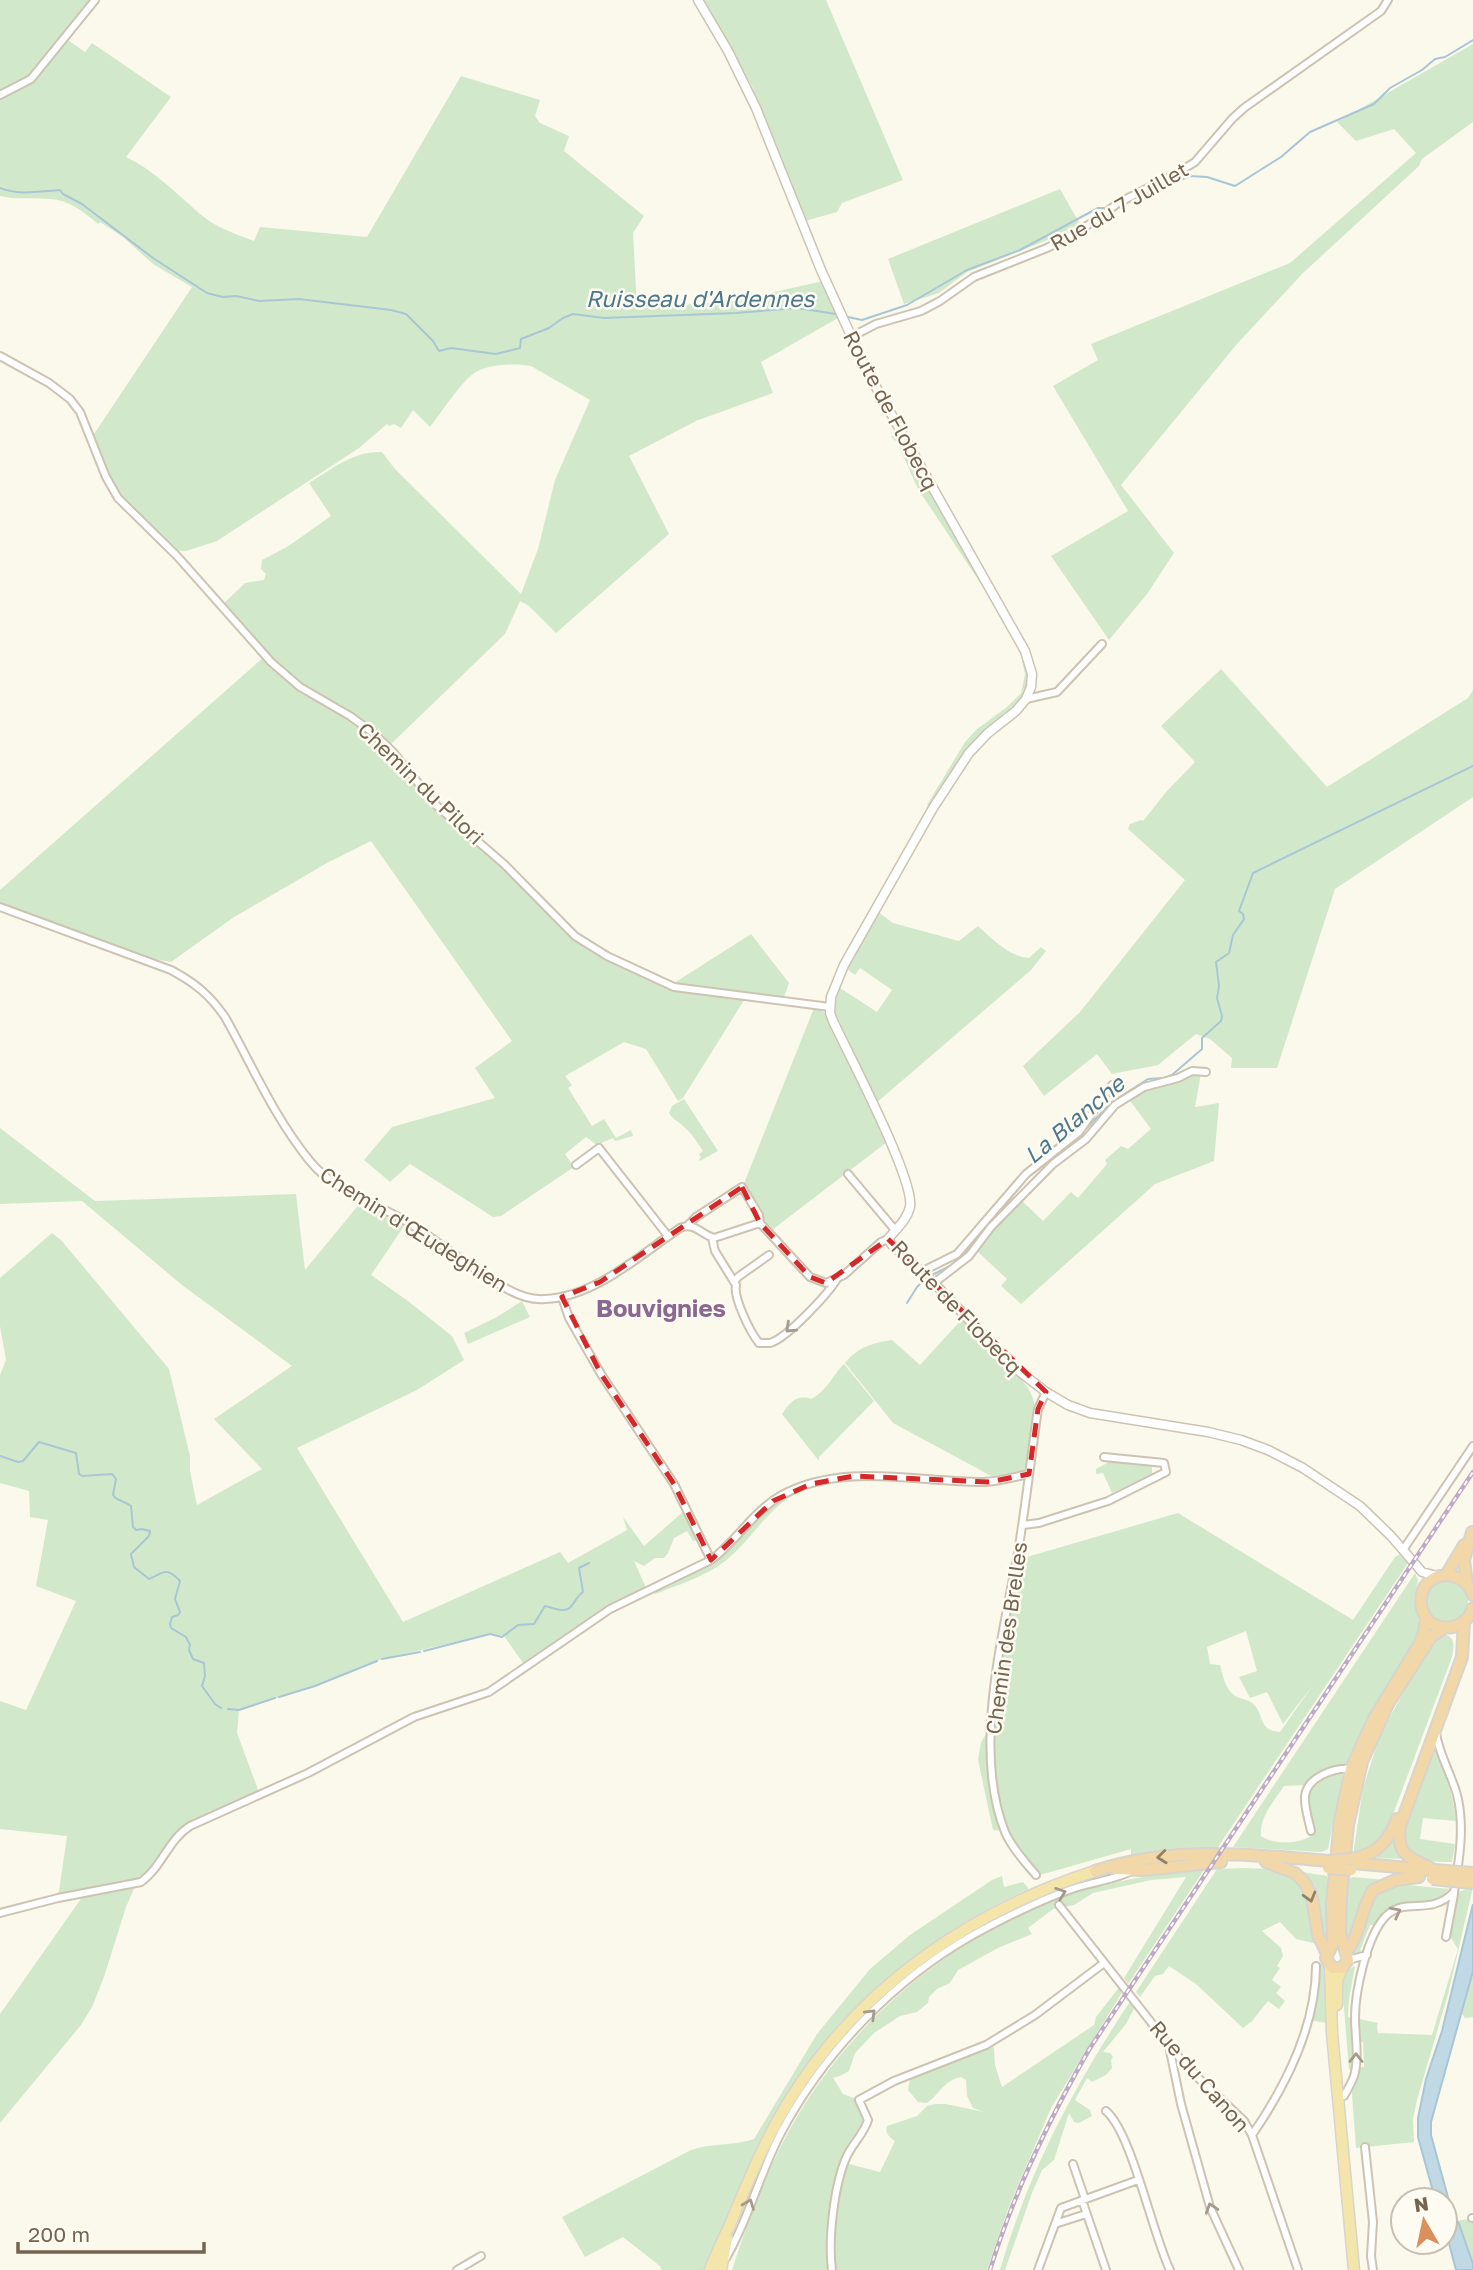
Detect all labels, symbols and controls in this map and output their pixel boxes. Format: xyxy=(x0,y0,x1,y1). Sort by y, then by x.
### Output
street label: Rue du 7 Juillet xyxy=(1045,156,1193,256)
water label: Ruisseau d'Ardennes xyxy=(586,284,815,312)
street label: Route de Flobecq xyxy=(838,326,944,494)
street label: Chemin du Pilori xyxy=(353,716,489,850)
water label: La Blanche xyxy=(1018,1068,1131,1169)
street label: Chemin d'Œudeghien xyxy=(315,1161,513,1297)
street label: Route de Flobecq xyxy=(886,1234,1028,1380)
district label: Bouvignies xyxy=(596,1293,726,1322)
one-way arrow xyxy=(785,1320,798,1333)
street label: Chemin des Brelles xyxy=(980,1540,1032,1736)
one-way arrow xyxy=(1156,1849,1168,1864)
one-way arrow xyxy=(1055,1887,1067,1901)
one-way arrow xyxy=(1302,1891,1316,1903)
one-way arrow xyxy=(1388,1906,1401,1920)
one-way arrow xyxy=(862,2009,875,2022)
street label: Rue du Canon xyxy=(1144,2015,1256,2137)
one-way arrow xyxy=(1348,2053,1364,2063)
north arrow xyxy=(1389,2186,1459,2256)
text: N xyxy=(1412,2191,1430,2216)
one-way arrow xyxy=(741,2199,755,2211)
one-way arrow xyxy=(1205,2203,1219,2215)
scale bar xyxy=(18,2210,203,2254)
text: 200 m xyxy=(28,2221,90,2247)

